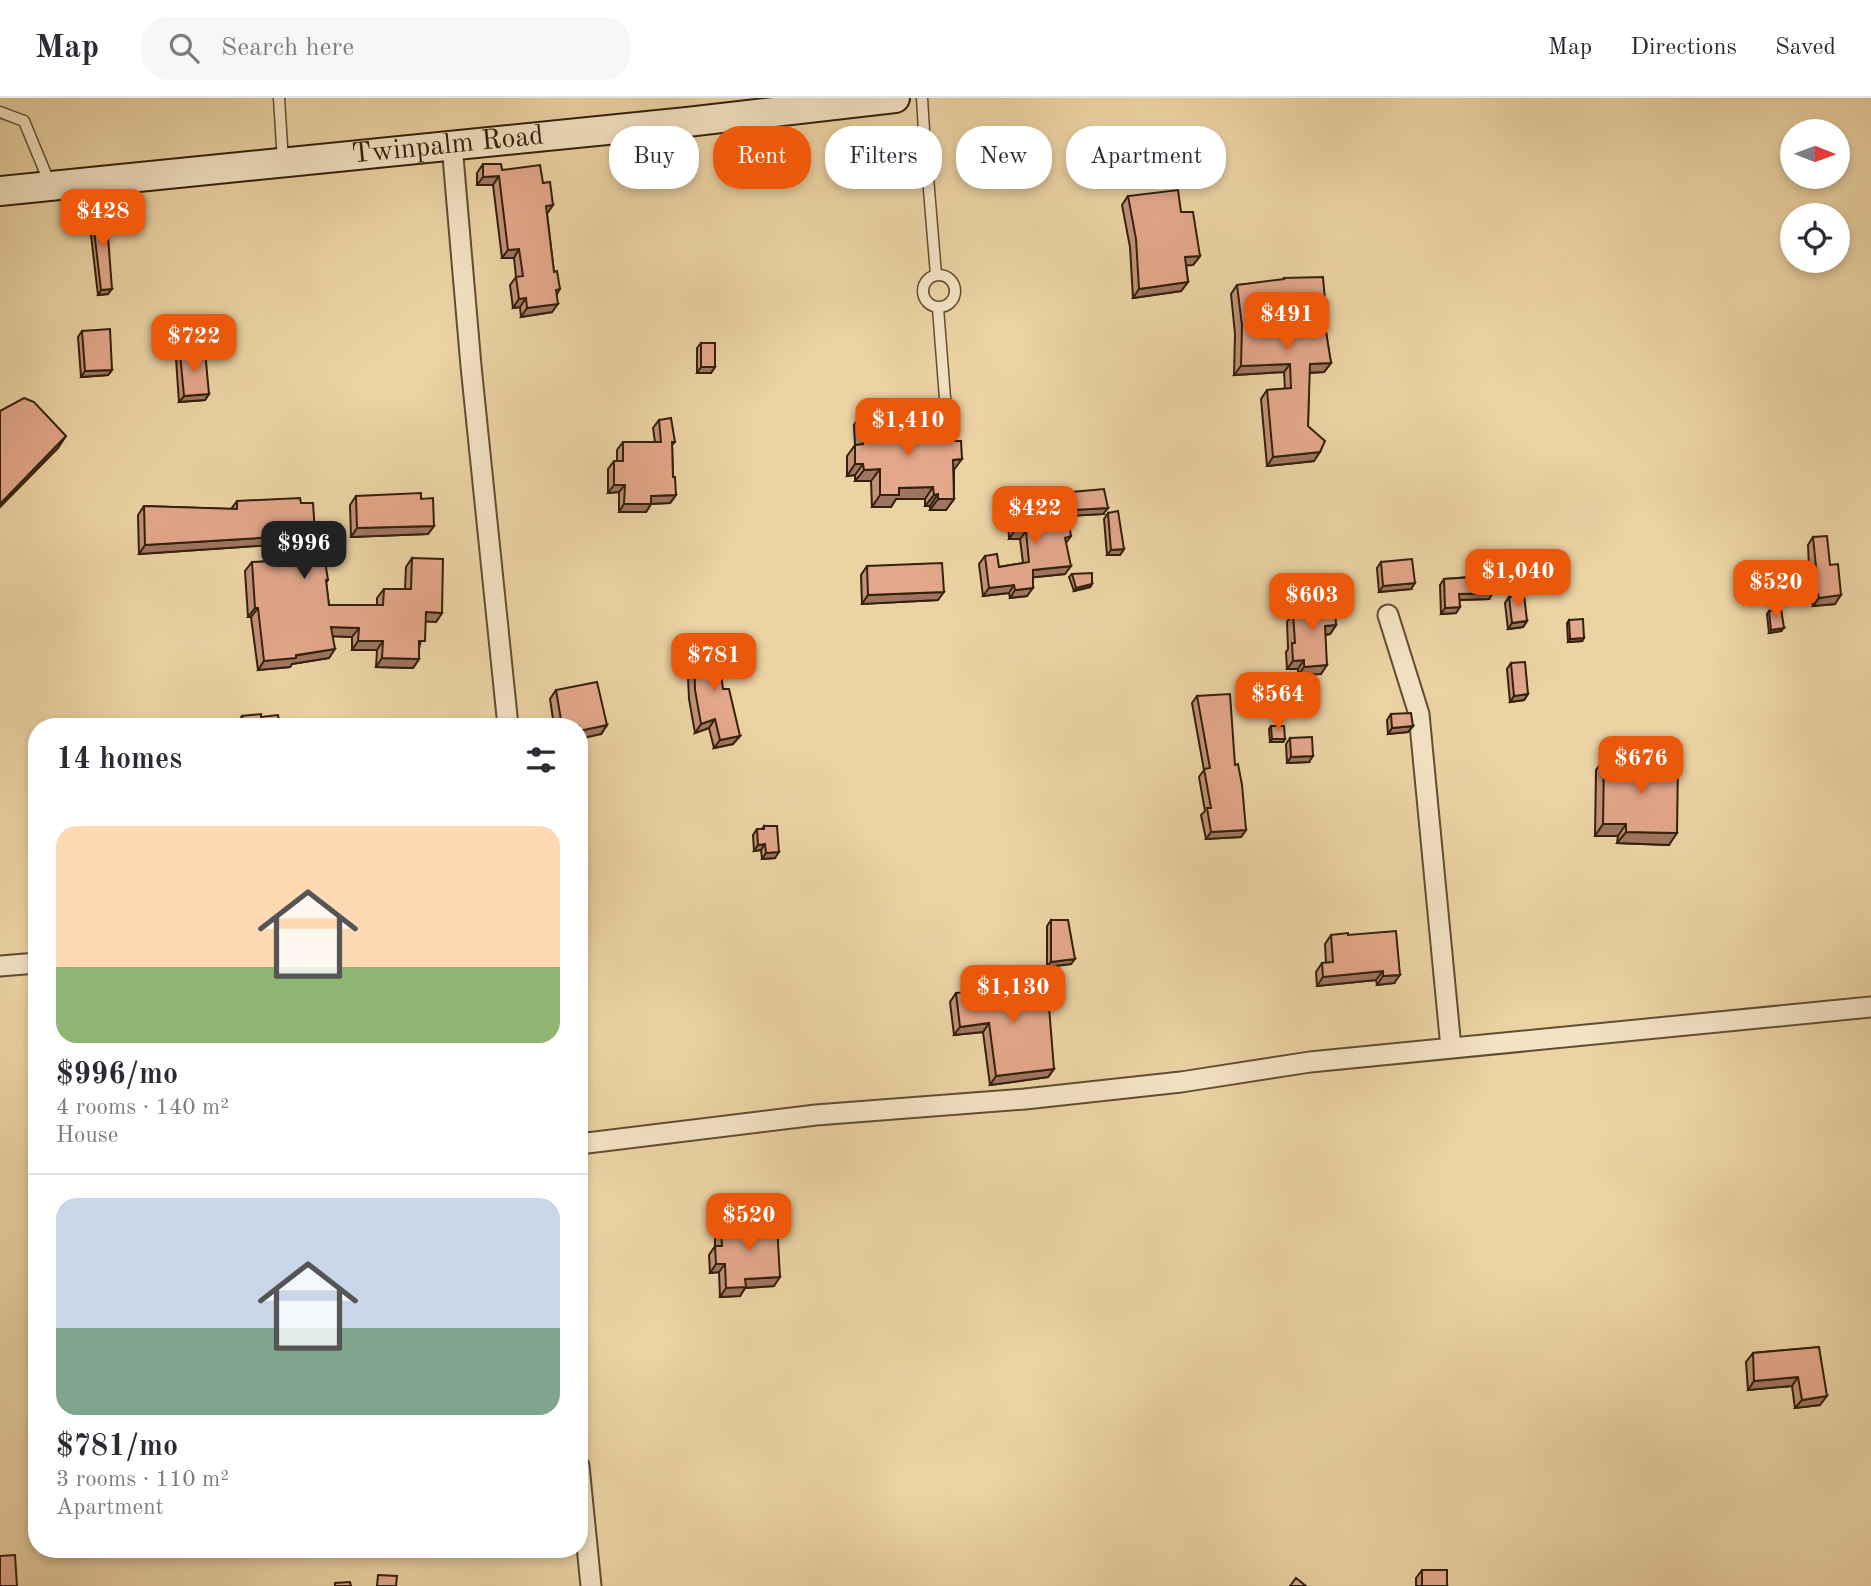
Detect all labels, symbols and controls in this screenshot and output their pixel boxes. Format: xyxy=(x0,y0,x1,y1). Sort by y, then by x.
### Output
search box xyxy=(141,17,631,80)
icon: search xyxy=(165,29,203,67)
text: Map xyxy=(35,32,99,65)
text: Search here xyxy=(221,35,354,61)
text: Map xyxy=(1548,36,1592,60)
text: Directions xyxy=(1630,36,1737,60)
text: Saved xyxy=(1775,36,1836,60)
north arrow xyxy=(1780,119,1850,189)
map controls xyxy=(1780,119,1850,273)
street label: Twinpalm Road xyxy=(350,122,545,170)
chip: Buy xyxy=(609,126,699,189)
chip: Rent xyxy=(713,126,811,189)
chip: Filters xyxy=(825,126,942,189)
chip: New xyxy=(956,126,1052,189)
chip: Apartment xyxy=(1066,126,1226,189)
pin: $428 xyxy=(62,190,144,249)
text: $428 xyxy=(76,200,130,223)
button: locate xyxy=(1780,203,1850,273)
pin: $491 xyxy=(1246,292,1328,352)
text: $491 xyxy=(1260,303,1314,326)
pin: $722 xyxy=(153,314,235,374)
text: $722 xyxy=(167,325,221,348)
pin: $1,410 xyxy=(851,398,965,458)
text: $1,410 xyxy=(871,409,945,432)
pin: $422 xyxy=(994,486,1076,546)
text: $422 xyxy=(1008,497,1062,520)
pin: $996 xyxy=(263,522,345,581)
text: $996 xyxy=(277,532,331,555)
pin: $1,040 xyxy=(1461,550,1575,609)
text: $1,040 xyxy=(1481,560,1555,583)
pin: $520 xyxy=(1735,560,1817,620)
text: $520 xyxy=(1749,571,1803,594)
pin: $603 xyxy=(1271,574,1353,633)
text: $603 xyxy=(1285,584,1339,607)
pin: $781 xyxy=(673,634,755,693)
text: $781 xyxy=(687,644,741,667)
pin: $564 xyxy=(1237,672,1319,732)
text: $564 xyxy=(1251,683,1305,706)
pin: $676 xyxy=(1600,736,1682,796)
icon: filters xyxy=(522,741,560,779)
text: 14 homes xyxy=(56,745,182,775)
text: $676 xyxy=(1614,747,1668,770)
icon: home xyxy=(245,871,371,997)
pin: $1,130 xyxy=(956,965,1070,1025)
text: $1,130 xyxy=(976,976,1050,999)
text: $996/mo xyxy=(56,1060,178,1090)
text: 4 rooms · 140 m² xyxy=(56,1096,229,1119)
text: House xyxy=(56,1124,118,1147)
pin: $520 xyxy=(708,1194,790,1253)
text: $520 xyxy=(722,1204,776,1227)
icon: home xyxy=(245,1243,371,1369)
text: $781/mo xyxy=(56,1432,178,1462)
text: 3 rooms · 110 m² xyxy=(56,1468,229,1491)
text: Apartment xyxy=(56,1496,164,1519)

